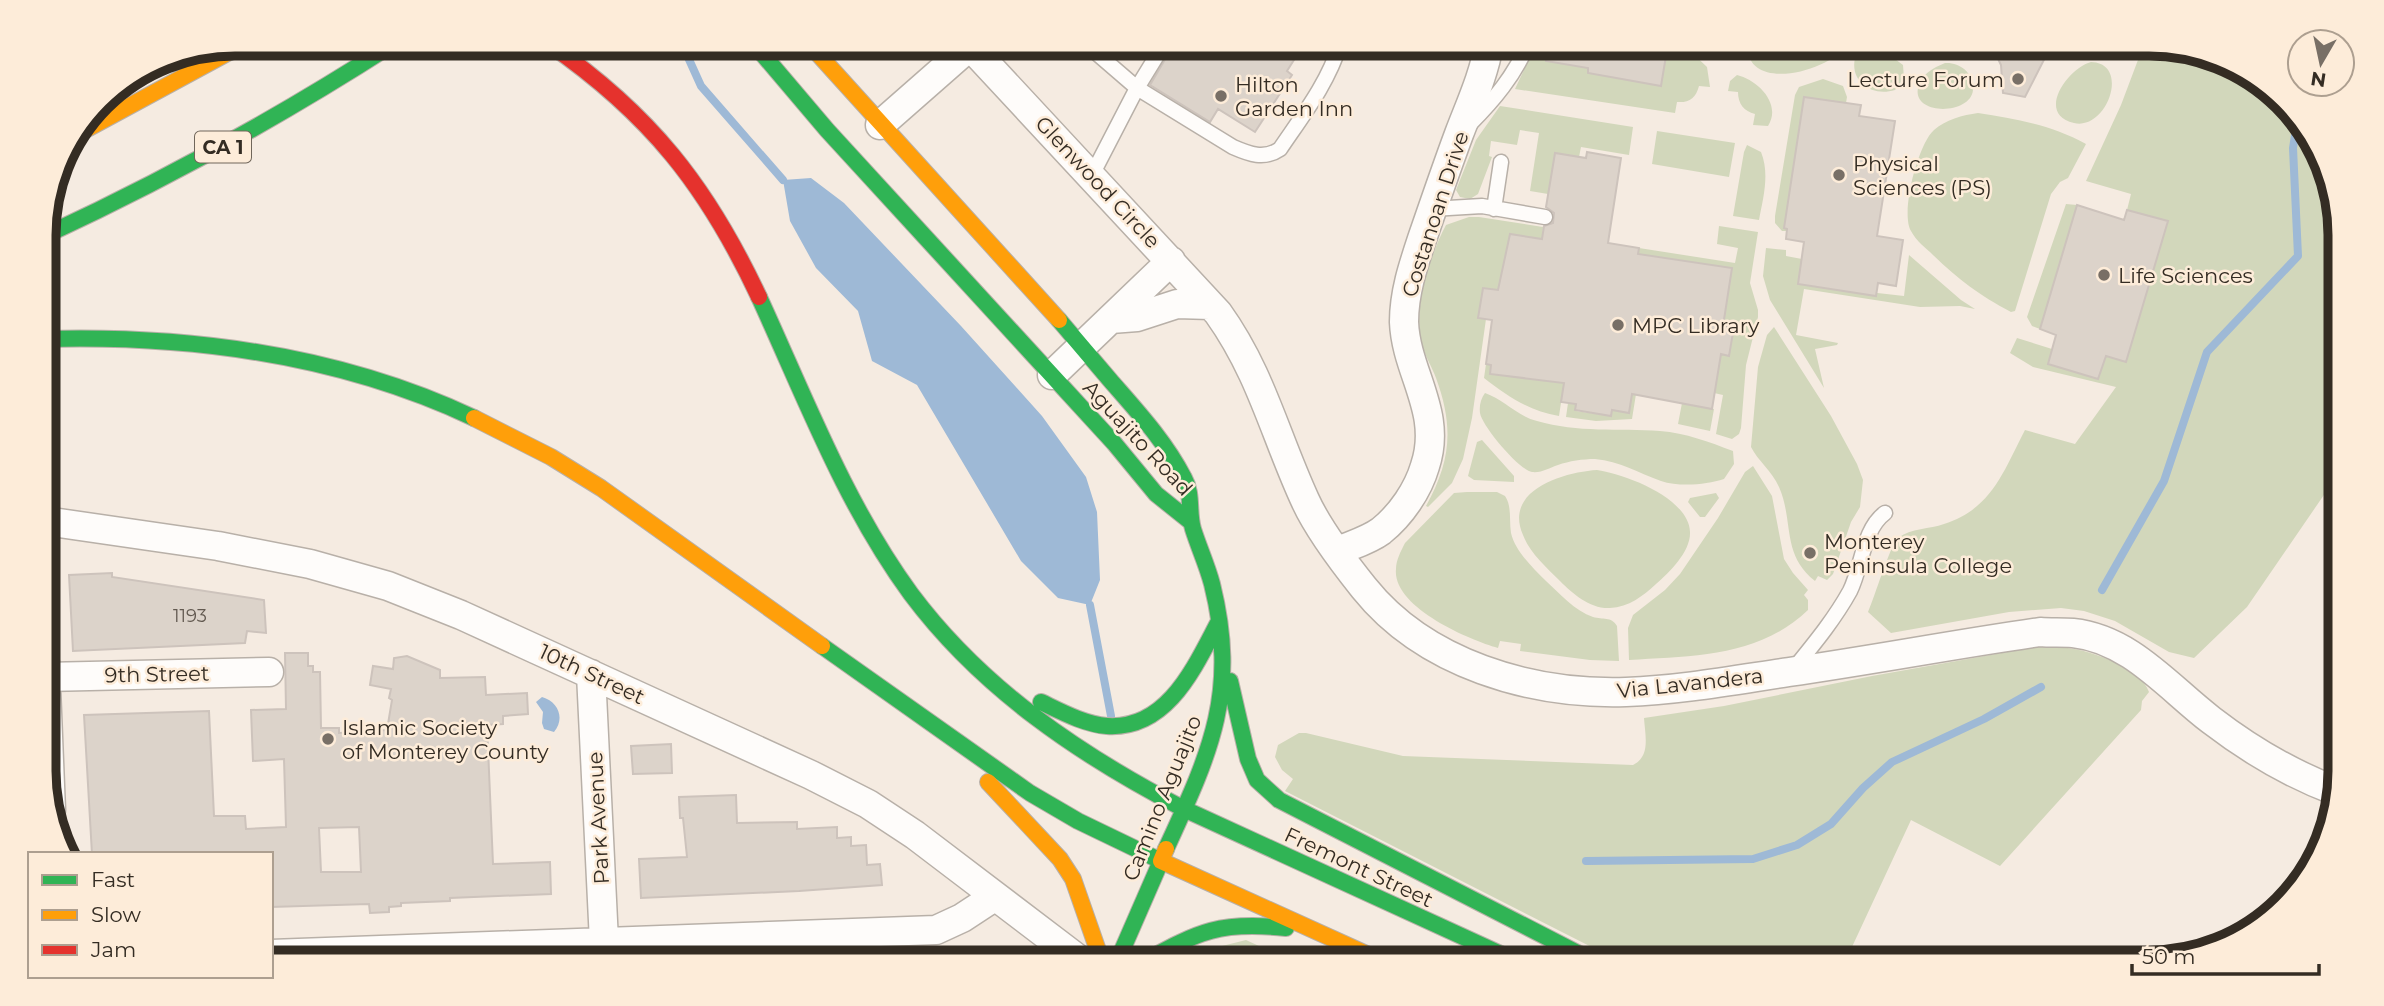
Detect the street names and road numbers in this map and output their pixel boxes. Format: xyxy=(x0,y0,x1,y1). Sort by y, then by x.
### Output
street label: Glenwood Circle xyxy=(1030,111,1166,253)
street label: Costanoan Drive xyxy=(1396,128,1474,300)
road number: CA 1 xyxy=(195,132,251,162)
street label: Aguajito Road xyxy=(1078,375,1198,501)
street label: 10th Street xyxy=(535,639,649,709)
street label: 9th Street xyxy=(104,661,210,687)
street label: Via Lavandera xyxy=(1616,663,1764,703)
street label: Camino Aguajito xyxy=(1117,712,1207,884)
street label: Park Avenue xyxy=(582,751,614,885)
street label: Fremont Street xyxy=(1281,822,1437,912)

